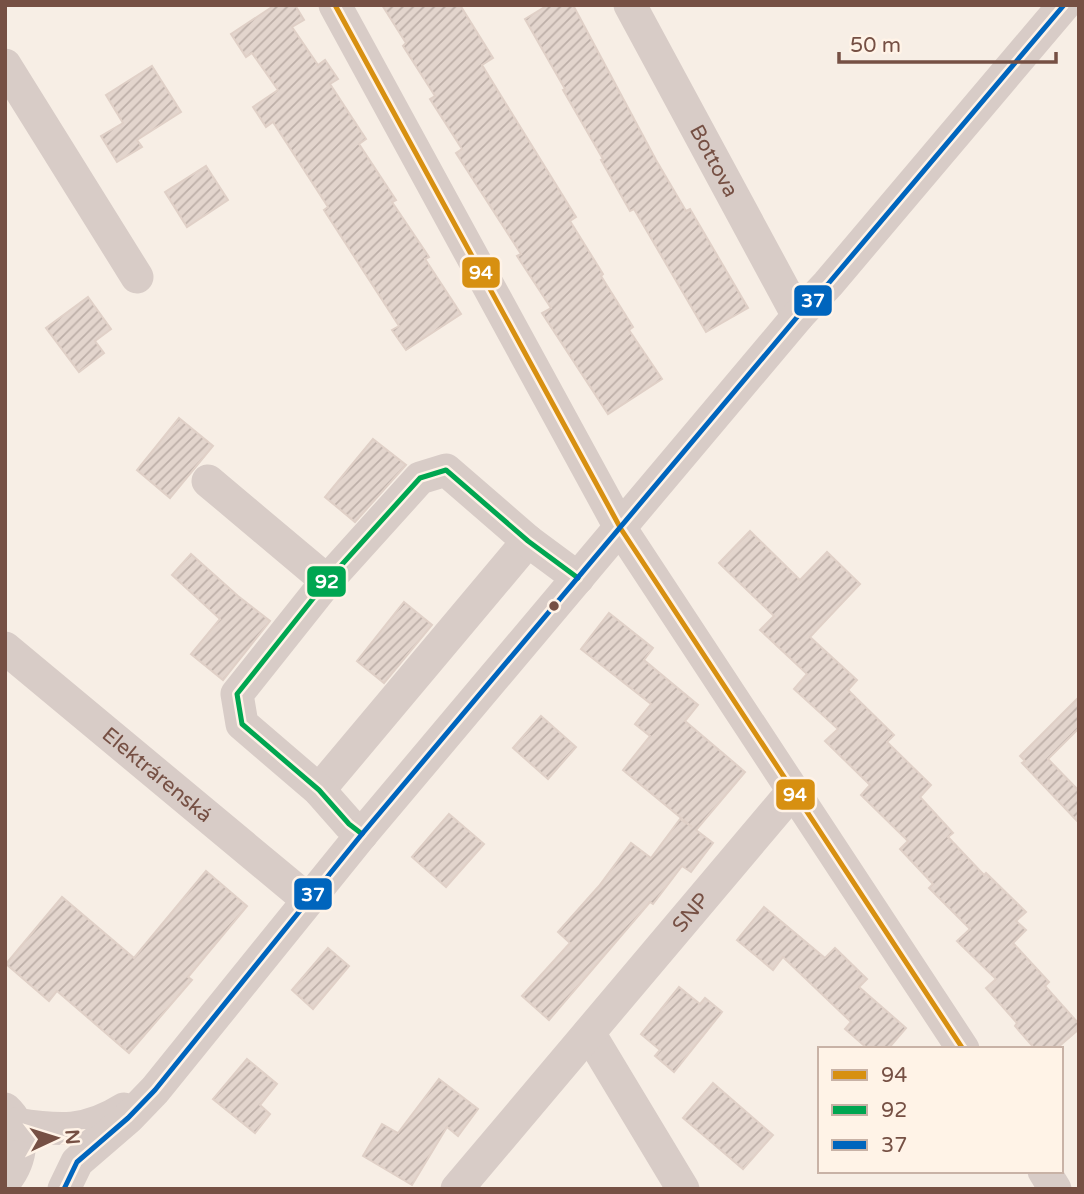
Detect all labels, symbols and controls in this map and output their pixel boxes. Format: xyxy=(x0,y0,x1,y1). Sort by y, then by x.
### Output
scale bar xyxy=(839,21,1056,65)
text: 50 m xyxy=(850,33,901,58)
street label: Bottova xyxy=(684,120,744,201)
line badge: 94 xyxy=(461,256,501,289)
text: 94 xyxy=(469,262,493,284)
line badge: 37 xyxy=(793,284,833,317)
text: 37 xyxy=(801,290,825,312)
line badge: 92 xyxy=(306,565,347,598)
text: 92 xyxy=(315,571,339,593)
unlabelled marker xyxy=(547,599,561,613)
street label: Elektrárenská xyxy=(97,722,217,828)
line badge: 94 xyxy=(775,778,816,811)
text: 94 xyxy=(783,784,807,806)
line badge: 37 xyxy=(293,877,333,911)
text: 37 xyxy=(301,884,325,906)
street label: SNP xyxy=(667,888,714,937)
legend xyxy=(818,1047,1063,1173)
text: 94 xyxy=(881,1063,907,1088)
text: 92 xyxy=(881,1098,907,1123)
north arrow xyxy=(21,1103,91,1173)
text: N xyxy=(60,1129,83,1145)
text: 37 xyxy=(881,1133,907,1158)

